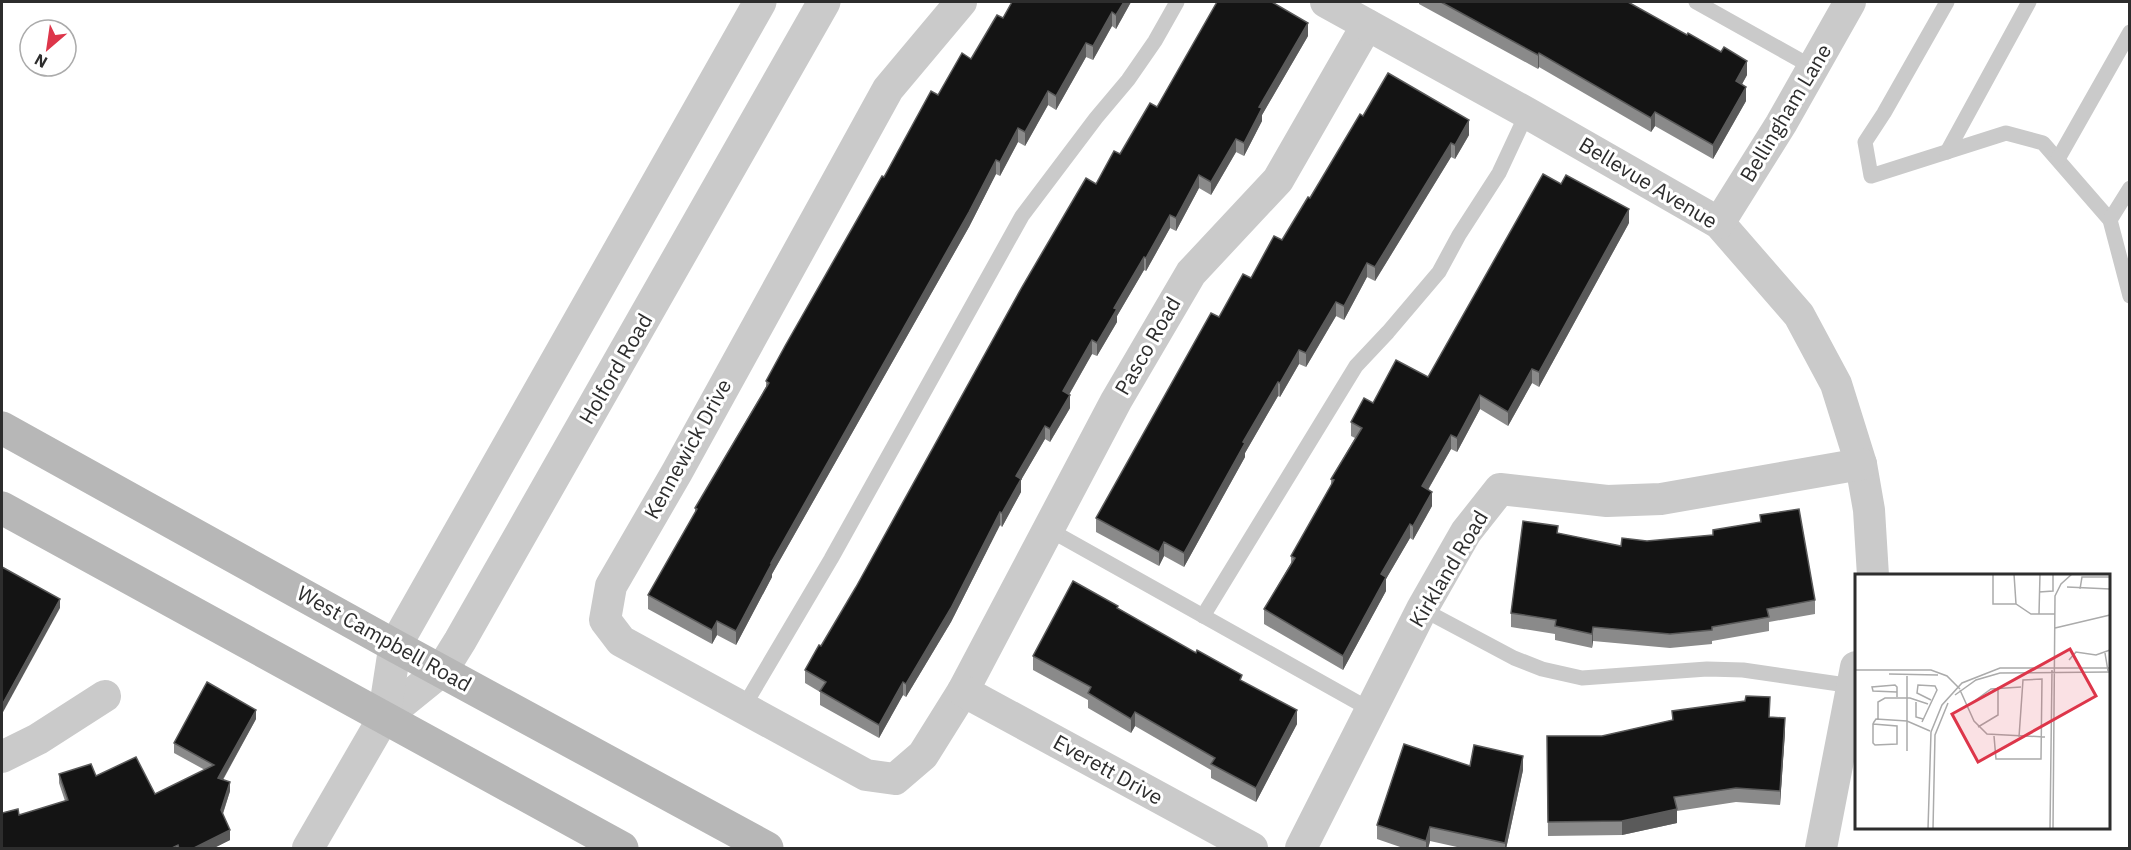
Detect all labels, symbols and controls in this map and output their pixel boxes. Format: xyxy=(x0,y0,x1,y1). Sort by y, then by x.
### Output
north arrow xyxy=(18,18,78,78)
street label: Bellingham Lane xyxy=(1733,38,1837,187)
text: N xyxy=(31,50,51,73)
street label: Bellevue Avenue xyxy=(1574,130,1723,235)
street label: Pasco Road xyxy=(1108,291,1187,400)
street label: Holford Road xyxy=(572,308,658,429)
street label: Kennewick Drive xyxy=(637,373,737,524)
street label: Kirkland Road xyxy=(1402,505,1494,632)
inset map xyxy=(1855,574,2110,829)
street label: West Campbell Road xyxy=(292,579,477,698)
street label: Everett Drive xyxy=(1049,727,1168,811)

